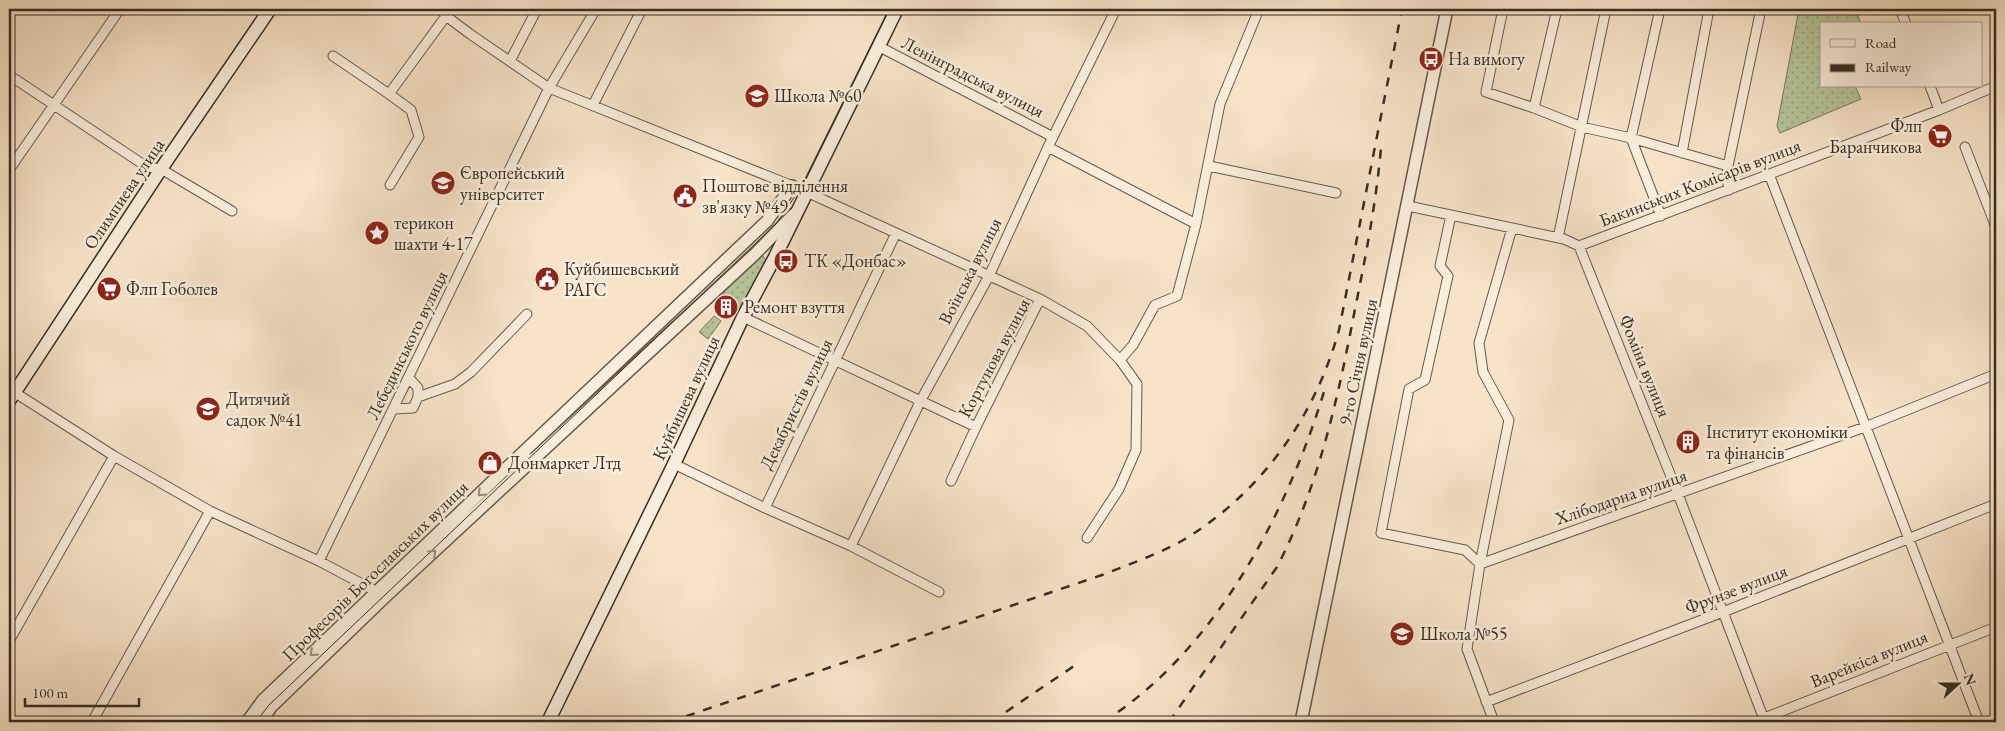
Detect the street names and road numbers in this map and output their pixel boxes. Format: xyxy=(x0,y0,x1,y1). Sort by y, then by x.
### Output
street label: Ленінградська вулиця xyxy=(898,31,1048,122)
street label: Олимпиева улица xyxy=(78,133,170,254)
street label: Бакинських Комісарів вулиця xyxy=(1596,133,1804,232)
street label: Воїнська вулиця xyxy=(933,214,1006,328)
street label: Лебединського вулиця xyxy=(361,267,453,423)
street label: Кортунова вулиця xyxy=(952,294,1035,421)
street label: 9-го Січня вулиця xyxy=(1333,296,1382,427)
street label: Фоміна вулиця xyxy=(1614,311,1676,420)
street label: Куйбишева вулиця xyxy=(647,332,724,464)
street label: Декабристів вулиця xyxy=(754,335,837,473)
street label: Хлібодарна вулиця xyxy=(1551,463,1690,530)
street label: Професорів Богославських вулиця xyxy=(277,475,473,666)
street label: Фрунзе вулиця xyxy=(1681,559,1790,619)
street label: Варейкіса вулиця xyxy=(1807,625,1931,693)

